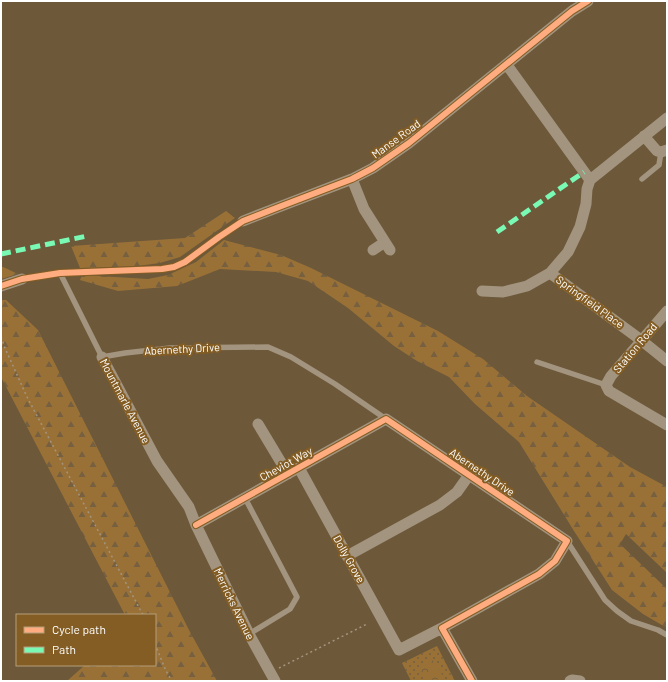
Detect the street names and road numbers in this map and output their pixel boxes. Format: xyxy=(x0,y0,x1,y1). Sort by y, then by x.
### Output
street label: Manse Road xyxy=(369,117,423,161)
street label: Springfield Place xyxy=(554,273,627,331)
street label: Station Road xyxy=(610,320,659,375)
street label: Abernethy Drive xyxy=(144,340,220,357)
street label: Mountmarle Avenue xyxy=(98,356,153,445)
street label: Cheviot Way xyxy=(257,444,314,483)
street label: Abernethy Drive xyxy=(447,445,517,498)
street label: Dolly Grove xyxy=(331,533,368,585)
street label: Merricks Avenue xyxy=(211,566,257,642)

